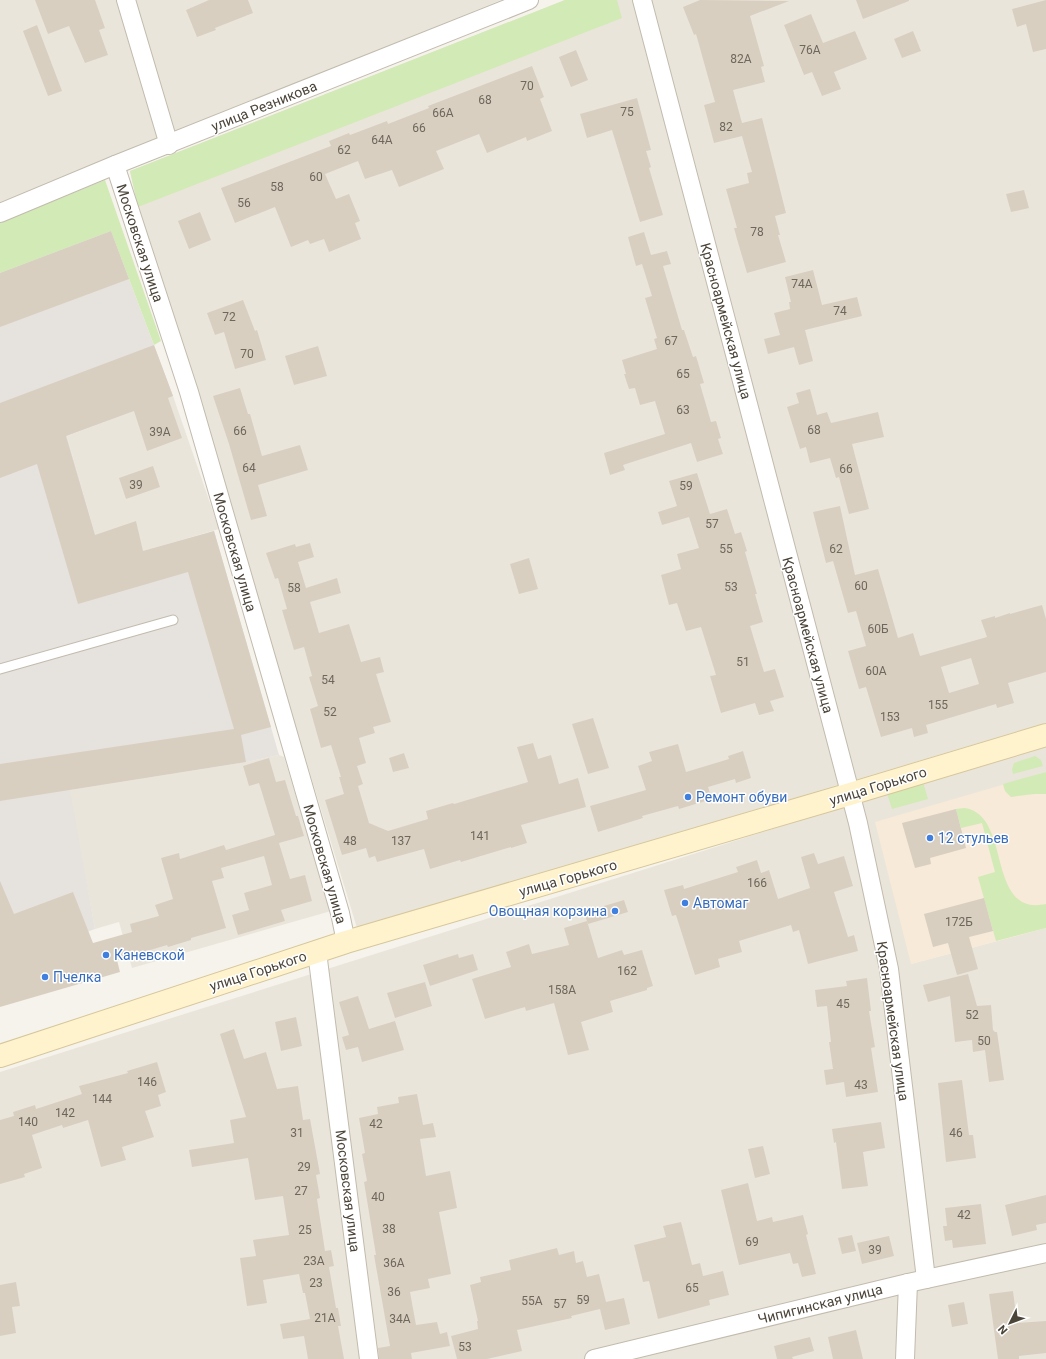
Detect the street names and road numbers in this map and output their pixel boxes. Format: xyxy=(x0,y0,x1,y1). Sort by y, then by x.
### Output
street label: улица Резникова xyxy=(209,78,319,134)
street label: Московская улица xyxy=(113,182,167,304)
street label: Красноармейская улица xyxy=(697,241,755,401)
street label: Московская улица xyxy=(210,491,260,613)
street label: Красноармейская улица xyxy=(779,555,837,715)
street label: улица Горького xyxy=(827,764,929,808)
street label: Московская улица xyxy=(300,803,350,925)
street label: улица Горького xyxy=(517,856,619,900)
street label: Красноармейская улица xyxy=(874,940,912,1102)
street label: улица Горького xyxy=(207,948,309,994)
street label: Московская улица xyxy=(333,1129,363,1253)
street label: Чипигинская улица xyxy=(756,1281,884,1327)

